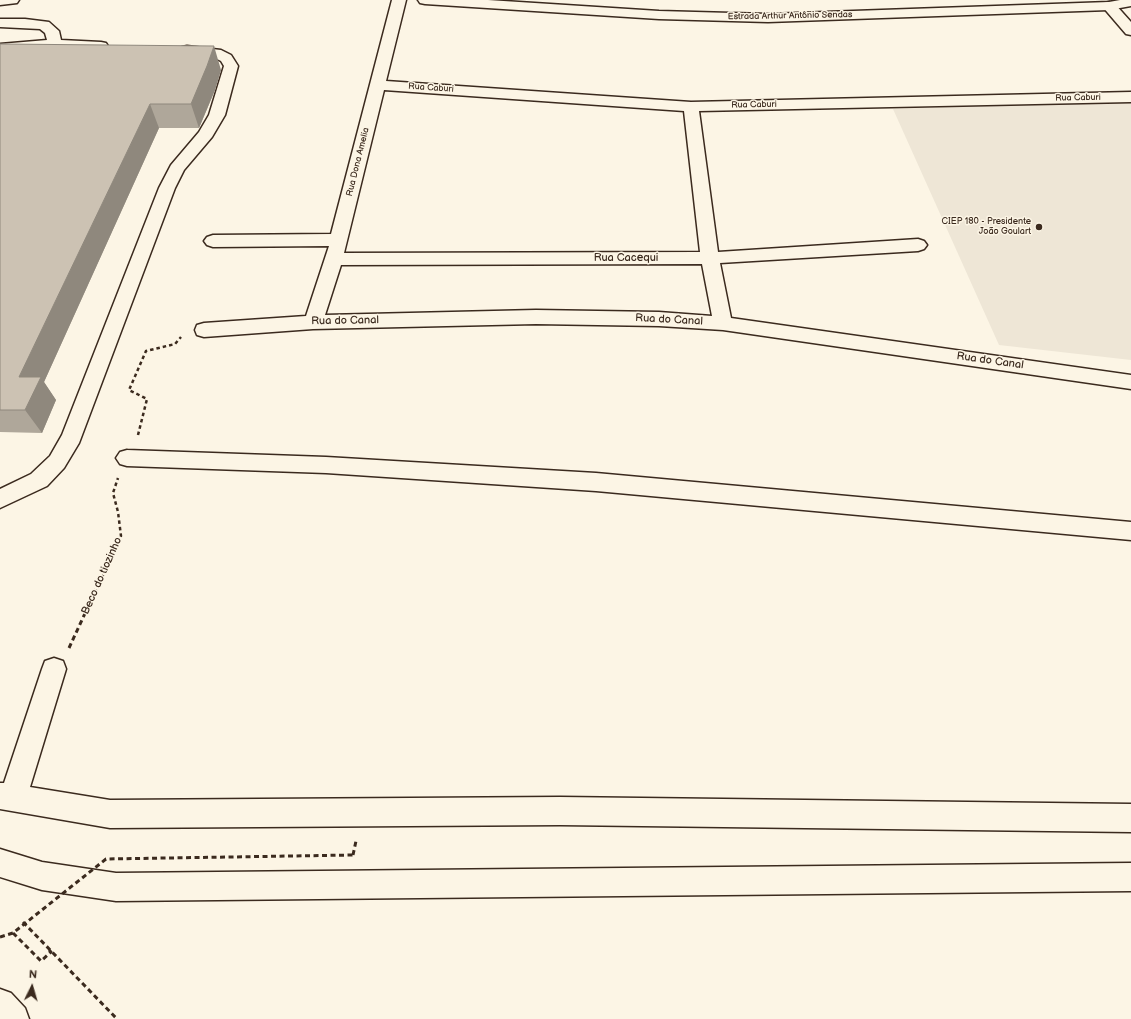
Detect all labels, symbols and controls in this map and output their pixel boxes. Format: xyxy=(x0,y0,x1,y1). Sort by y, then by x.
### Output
street label: Estrada Arthur Antônio Sendas xyxy=(728,10,852,22)
street label: Rua Caburi xyxy=(408,81,454,95)
street label: Rua Caburi xyxy=(1055,92,1101,104)
street label: Rua Caburi xyxy=(731,99,777,111)
street label: Rua Dona Amelia xyxy=(344,126,372,198)
place label: CIEP 180 - Presidente João Goulart xyxy=(942,217,1031,238)
marker: CIEP 180 - Presidente João Goulart xyxy=(1034,222,1044,232)
street label: Rua Cacequi xyxy=(594,251,658,265)
street label: Rua do Canal xyxy=(635,312,703,328)
street label: Rua do Canal xyxy=(311,314,379,328)
street label: Rua do Canal xyxy=(956,350,1024,372)
street label: Beco do tiozinho xyxy=(79,535,125,617)
north arrow xyxy=(12,967,52,1007)
text: N xyxy=(28,968,38,981)

